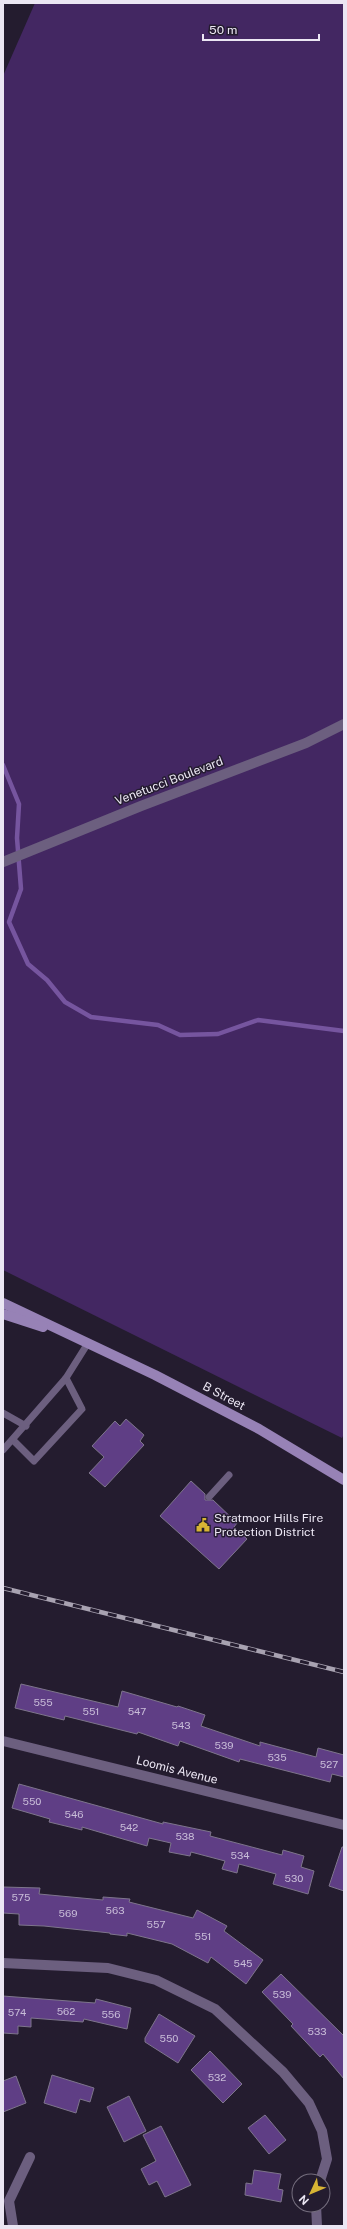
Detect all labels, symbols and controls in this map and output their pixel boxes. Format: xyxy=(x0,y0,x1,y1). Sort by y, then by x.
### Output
scale bar xyxy=(203,16,319,42)
text: 50 m xyxy=(209,23,237,37)
street label: Venetucci Boulevard xyxy=(113,754,225,808)
street label: B Street xyxy=(200,1379,248,1413)
place label: Stratmoor Hills Fire Protection District xyxy=(214,1511,323,1539)
public building icon: Stratmoor Hills Fire Protection District xyxy=(195,1517,211,1533)
house number: 555 xyxy=(33,1696,53,1708)
house number: 551 xyxy=(83,1705,99,1717)
house number: 547 xyxy=(128,1705,146,1717)
house number: 543 xyxy=(172,1719,191,1731)
house number: 539 xyxy=(215,1739,233,1751)
house number: 535 xyxy=(267,1751,287,1763)
street label: Loomis Avenue xyxy=(135,1753,220,1787)
house number: 527 xyxy=(320,1758,338,1770)
house number: 550 xyxy=(23,1795,41,1807)
house number: 546 xyxy=(65,1808,83,1820)
house number: 542 xyxy=(120,1821,138,1833)
house number: 538 xyxy=(175,1830,195,1842)
house number: 534 xyxy=(231,1849,249,1861)
house number: 530 xyxy=(285,1872,303,1884)
house number: 575 xyxy=(12,1891,30,1903)
house number: 563 xyxy=(106,1904,124,1916)
house number: 569 xyxy=(59,1907,77,1919)
house number: 557 xyxy=(147,1918,165,1930)
house number: 551 xyxy=(195,1930,211,1942)
house number: 545 xyxy=(233,1957,253,1969)
house number: 539 xyxy=(273,1988,291,2000)
house number: 562 xyxy=(57,2005,75,2017)
house number: 574 xyxy=(8,2006,26,2018)
house number: 556 xyxy=(101,2008,121,2020)
house number: 533 xyxy=(308,2025,326,2037)
house number: 550 xyxy=(160,2032,178,2044)
house number: 532 xyxy=(208,2071,226,2083)
north arrow xyxy=(291,2173,331,2213)
text: N xyxy=(297,2193,311,2207)

